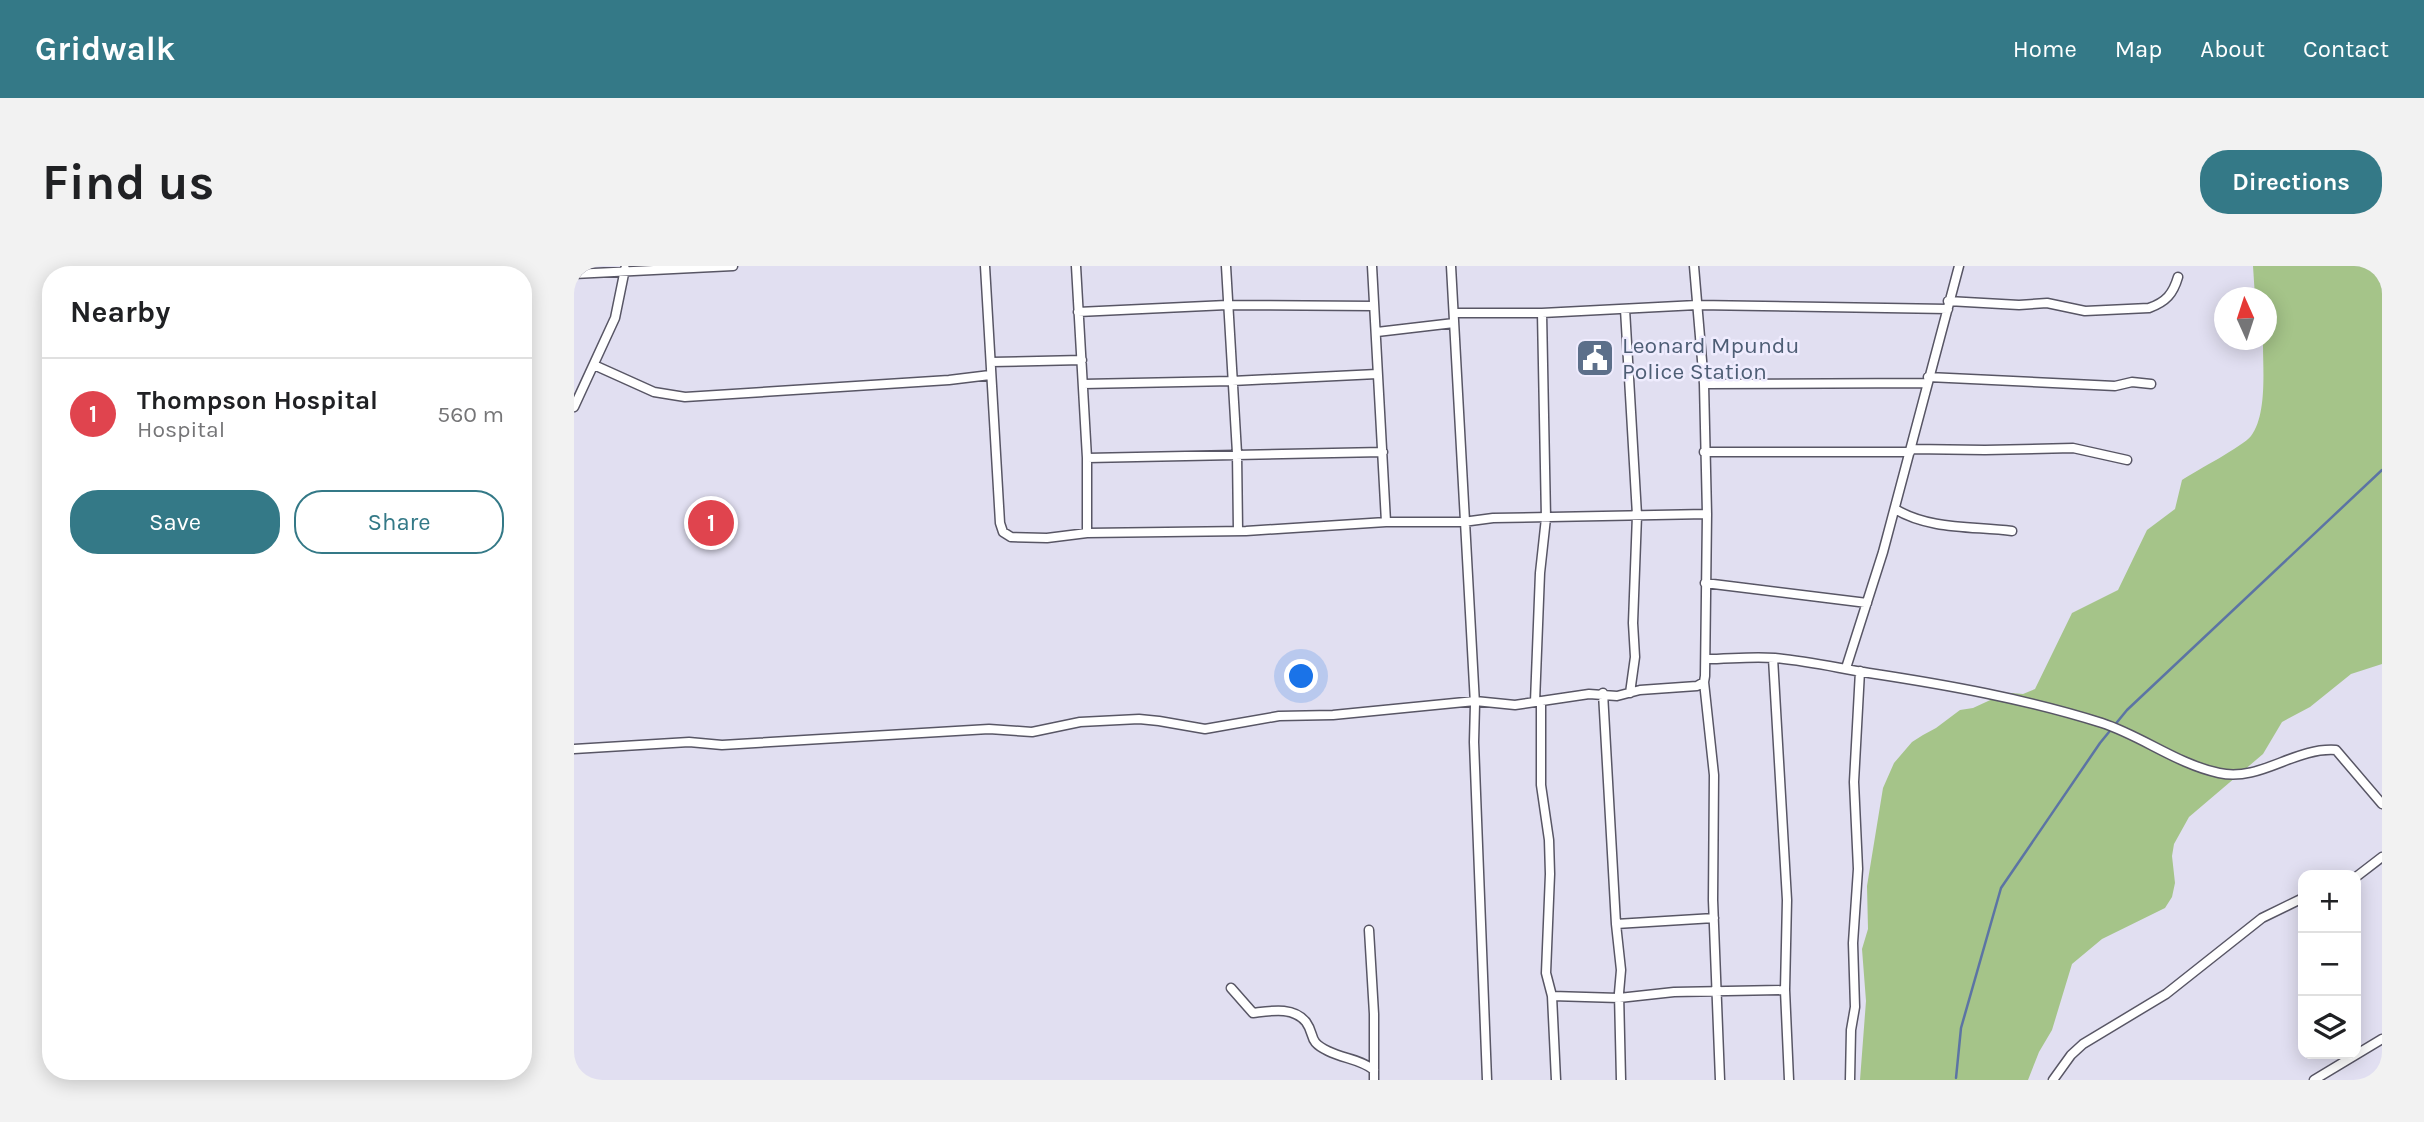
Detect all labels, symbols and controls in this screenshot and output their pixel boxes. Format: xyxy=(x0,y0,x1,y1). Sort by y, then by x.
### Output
text: Gridwalk xyxy=(35,30,175,68)
text: Home xyxy=(2013,35,2077,63)
text: Map xyxy=(2115,35,2162,63)
text: About xyxy=(2200,35,2265,63)
text: Contact xyxy=(2303,35,2389,63)
button: Directions xyxy=(2200,150,2382,214)
text: Find us xyxy=(42,154,214,211)
north arrow xyxy=(2214,287,2277,350)
text: Nearby xyxy=(70,294,170,330)
place label: Leonard Mpundu Police Station xyxy=(1622,332,1799,385)
public building icon: Leonard Mpundu Police Station xyxy=(1574,337,1616,379)
text: Thompson Hospital xyxy=(137,385,378,416)
text: 1 xyxy=(89,401,97,428)
text: 560 m xyxy=(437,401,504,428)
text: Hospital xyxy=(137,416,225,443)
button: Save xyxy=(70,490,280,554)
button: Share xyxy=(294,490,504,554)
pin: 1 xyxy=(688,497,734,549)
your location xyxy=(1284,659,1318,693)
map controls xyxy=(2298,870,2361,1059)
button: + xyxy=(2298,870,2361,933)
button: − xyxy=(2298,933,2361,996)
button: layers xyxy=(2298,996,2361,1059)

